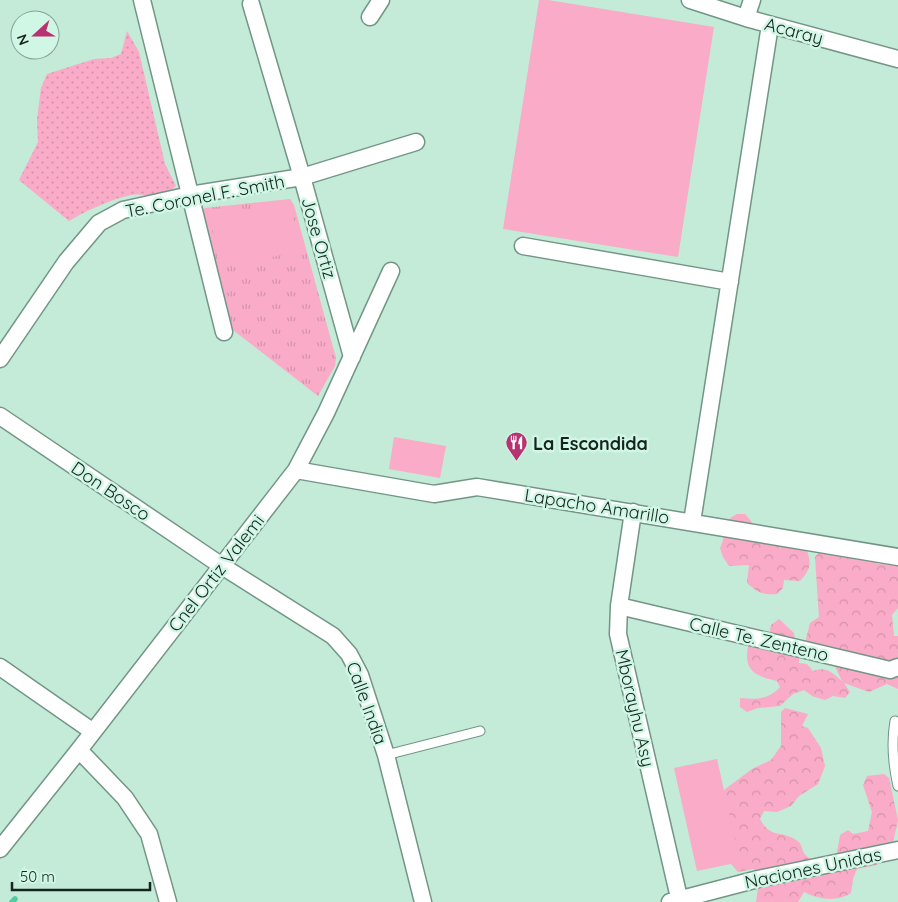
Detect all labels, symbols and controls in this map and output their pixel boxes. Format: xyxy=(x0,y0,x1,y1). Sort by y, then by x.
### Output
north arrow xyxy=(10,10,60,60)
street label: Acaray xyxy=(762,12,826,50)
text: N xyxy=(13,32,33,48)
street label: Te. Coronel F. Smith xyxy=(123,169,287,223)
street label: Jose Ortiz xyxy=(296,194,342,282)
restaurant icon: La Escondida xyxy=(505,431,529,462)
place label: La Escondida xyxy=(533,432,648,455)
street label: Don Bosco xyxy=(67,456,155,526)
street label: Lapacho Amarillo xyxy=(523,483,671,529)
street label: Cnel Ortiz Valemi xyxy=(163,510,269,636)
street label: Calle Te. Zenteno xyxy=(687,612,831,666)
street label: Mborayhu Asy xyxy=(610,647,660,769)
street label: Calle India xyxy=(341,658,393,748)
street label: Naciones Unidas xyxy=(742,842,884,894)
scale bar xyxy=(12,860,150,892)
text: 50 m xyxy=(20,867,55,886)

